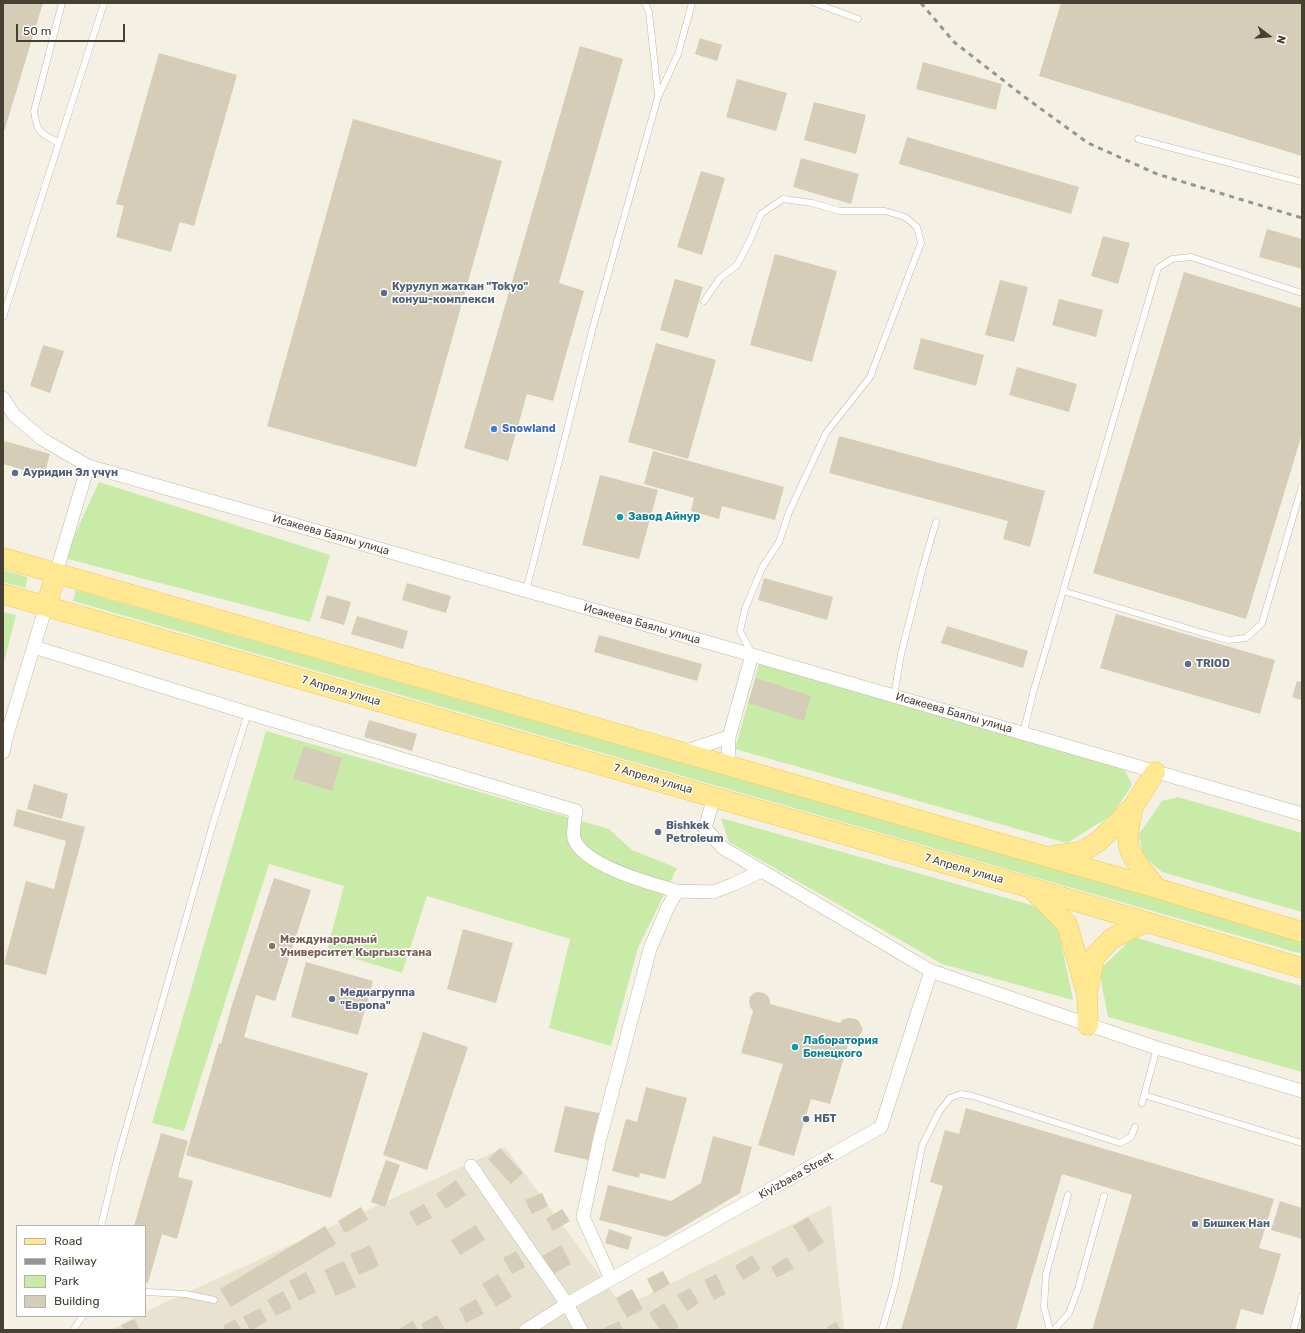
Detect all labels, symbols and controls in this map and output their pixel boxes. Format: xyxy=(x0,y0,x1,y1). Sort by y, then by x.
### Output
scale bar xyxy=(18,16,127,42)
north arrow xyxy=(1249,16,1289,56)
text: 50 m xyxy=(23,24,51,38)
text: N xyxy=(1274,34,1288,45)
place label: Курулуп жаткан "Tokyo" конуш-комплекси xyxy=(392,280,528,306)
marker: Курулуп жаткан "Tokyo" конуш-комплекси xyxy=(379,288,389,298)
place label: Snowland xyxy=(502,422,556,436)
marker: Snowland xyxy=(489,424,499,434)
place label: Ауридин Эл үчүн xyxy=(23,466,118,480)
marker: Ауридин Эл үчүн xyxy=(10,468,20,478)
place label: Завод Айнур xyxy=(628,510,700,524)
street label: Исакеева Баялы улица xyxy=(271,512,391,558)
marker: Завод Айнур xyxy=(615,512,625,522)
street label: Исакеева Баялы улица xyxy=(582,601,702,647)
place label: TRIOD xyxy=(1196,657,1230,671)
marker: TRIOD xyxy=(1183,659,1193,669)
street label: 7 Апреля улица xyxy=(300,673,382,709)
street label: Исакеева Баялы улица xyxy=(894,690,1014,736)
street label: 7 Апреля улица xyxy=(612,761,694,797)
place label: Bishkek Petroleum xyxy=(666,819,723,845)
marker: Bishkek Petroleum xyxy=(653,827,663,837)
street label: 7 Апреля улица xyxy=(923,851,1005,887)
place label: Международный Университет Кыргызстана xyxy=(280,933,432,959)
marker: Международный Университет Кыргызстана xyxy=(267,941,277,951)
place label: Медиагруппа "Европа" xyxy=(340,986,415,1012)
marker: Медиагруппа "Европа" xyxy=(327,994,337,1004)
place label: Лаборатория Бонецкого xyxy=(803,1034,878,1060)
marker: Лаборатория Бонецкого xyxy=(790,1042,800,1052)
place label: НБТ xyxy=(814,1112,836,1126)
marker: НБТ xyxy=(801,1114,811,1124)
street label: Kiyizbaea Street xyxy=(757,1150,835,1202)
place label: Бишкек Нан xyxy=(1203,1217,1270,1231)
marker: Бишкек Нан xyxy=(1190,1219,1200,1229)
legend xyxy=(16,1225,146,1317)
text: Road xyxy=(54,1234,82,1248)
text: Railway xyxy=(54,1254,97,1268)
text: Park xyxy=(54,1274,79,1288)
text: Building xyxy=(54,1294,100,1308)

